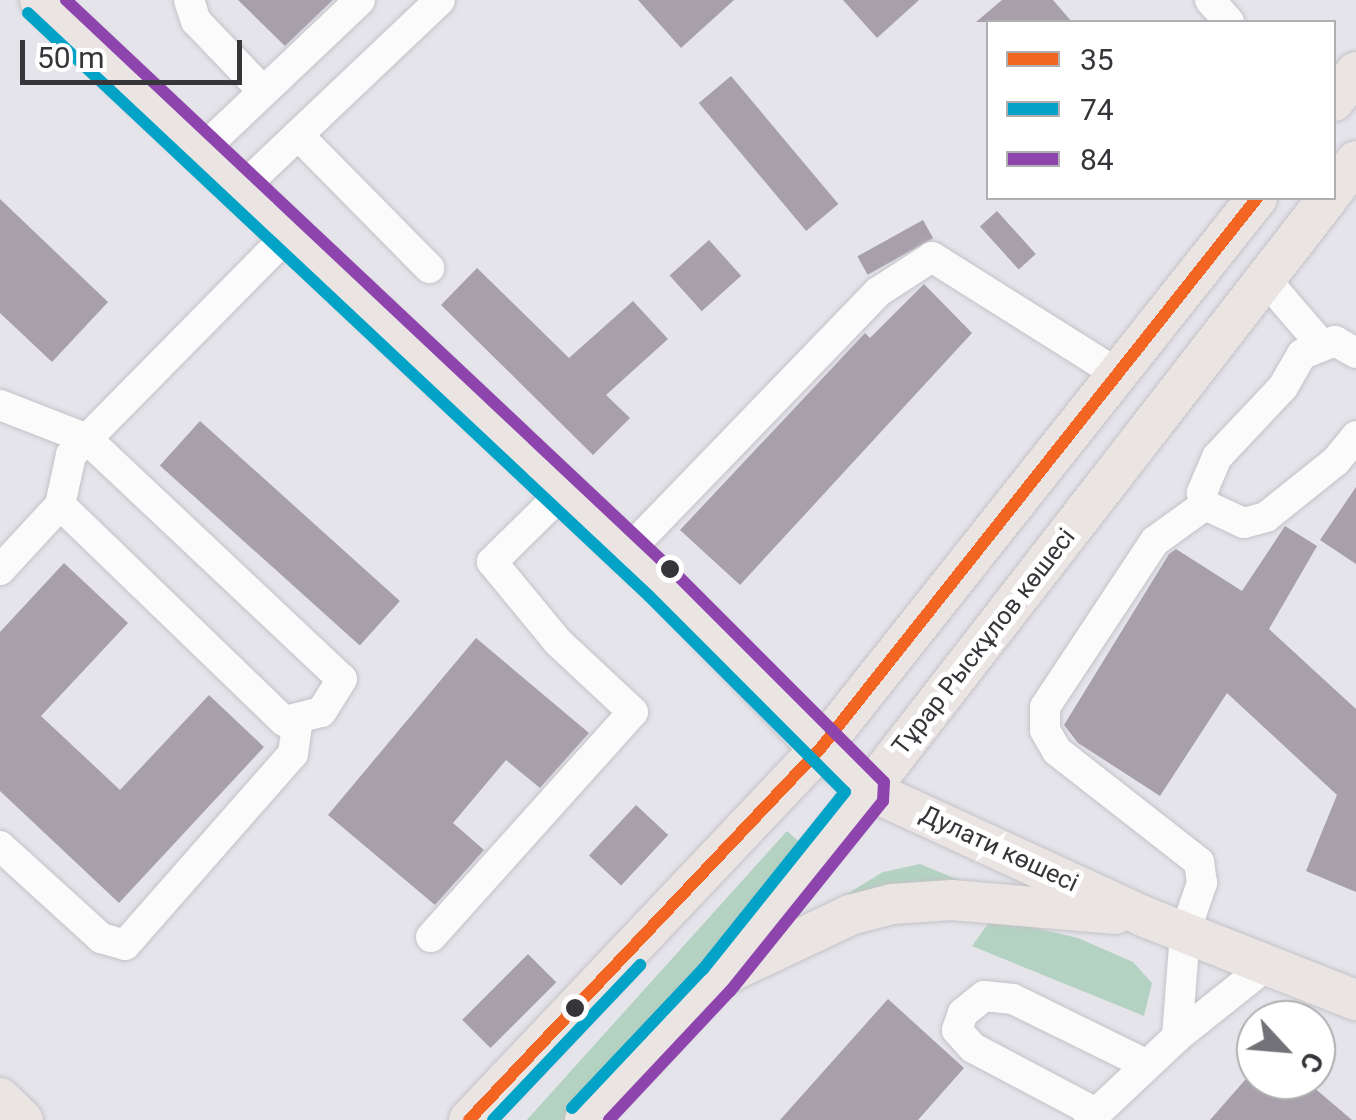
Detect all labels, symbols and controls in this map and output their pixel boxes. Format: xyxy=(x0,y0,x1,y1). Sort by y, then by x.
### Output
scale bar xyxy=(25,20,248,82)
legend xyxy=(986,20,1336,200)
text: 50 m xyxy=(37,40,104,75)
text: 35 xyxy=(1080,42,1114,77)
text: 74 xyxy=(1080,92,1114,127)
text: 84 xyxy=(1080,142,1114,177)
street label: Тұрар Рыскұлов көшесі xyxy=(886,523,1082,761)
unlabelled marker xyxy=(660,559,680,579)
street label: Дулати көшесі xyxy=(915,799,1083,899)
unlabelled marker xyxy=(565,998,585,1018)
north arrow xyxy=(1236,1000,1336,1100)
text: С xyxy=(1293,1047,1330,1078)

